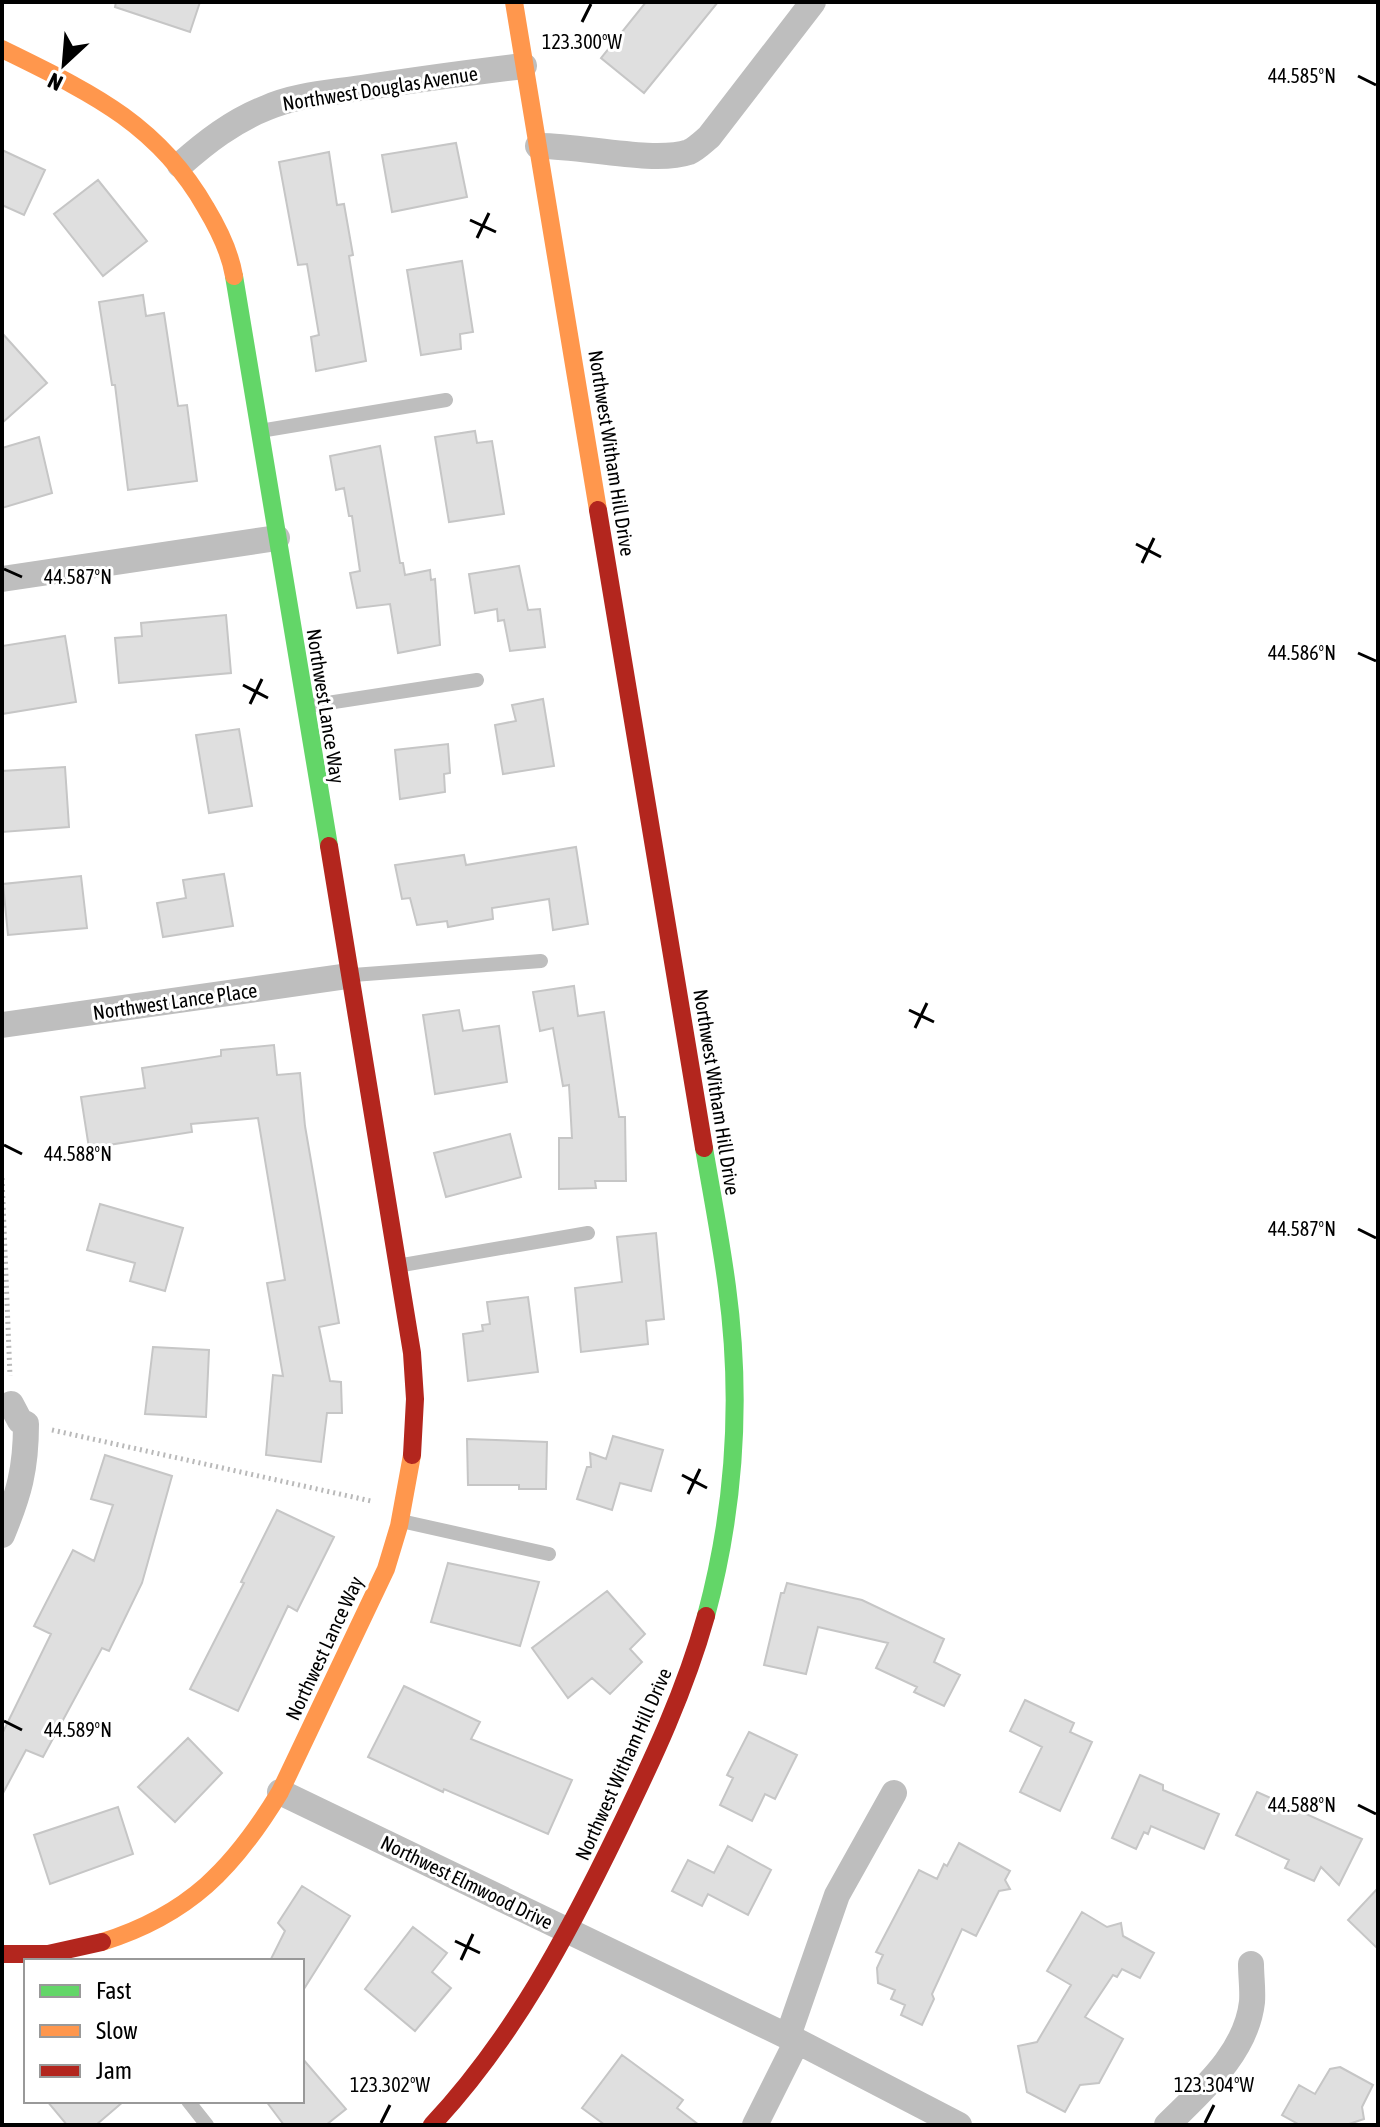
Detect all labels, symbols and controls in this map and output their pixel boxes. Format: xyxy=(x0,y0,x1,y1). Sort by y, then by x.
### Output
north arrow xyxy=(24,24,104,104)
text: 123.300°W xyxy=(542,30,622,53)
street label: Northwest Douglas Avenue xyxy=(281,61,479,115)
text: 44.585°N xyxy=(1268,64,1336,87)
text: N xyxy=(44,67,67,97)
street label: Northwest Witham Hill Drive xyxy=(584,348,640,558)
text: 44.587°N xyxy=(44,565,112,588)
street label: Northwest Lance Way xyxy=(302,627,350,785)
text: 44.586°N xyxy=(1268,641,1336,664)
street label: Northwest Lance Place xyxy=(91,978,259,1024)
street label: Northwest Witham Hill Drive xyxy=(689,987,745,1197)
text: 44.588°N xyxy=(44,1142,112,1165)
text: 44.587°N xyxy=(1268,1217,1336,1240)
street label: Northwest Lance Way xyxy=(281,1572,367,1724)
street label: Northwest Witham Hill Drive xyxy=(570,1664,676,1864)
text: 44.589°N xyxy=(44,1718,112,1741)
text: 44.588°N xyxy=(1268,1793,1336,1816)
street label: Northwest Elmwood Drive xyxy=(377,1830,557,1934)
legend xyxy=(24,1959,304,2103)
text: Fast xyxy=(96,1977,132,2004)
text: Slow xyxy=(96,2017,138,2044)
text: Jam xyxy=(96,2057,132,2084)
text: 123.302°W xyxy=(350,2073,430,2096)
text: 123.304°W xyxy=(1174,2073,1254,2096)

